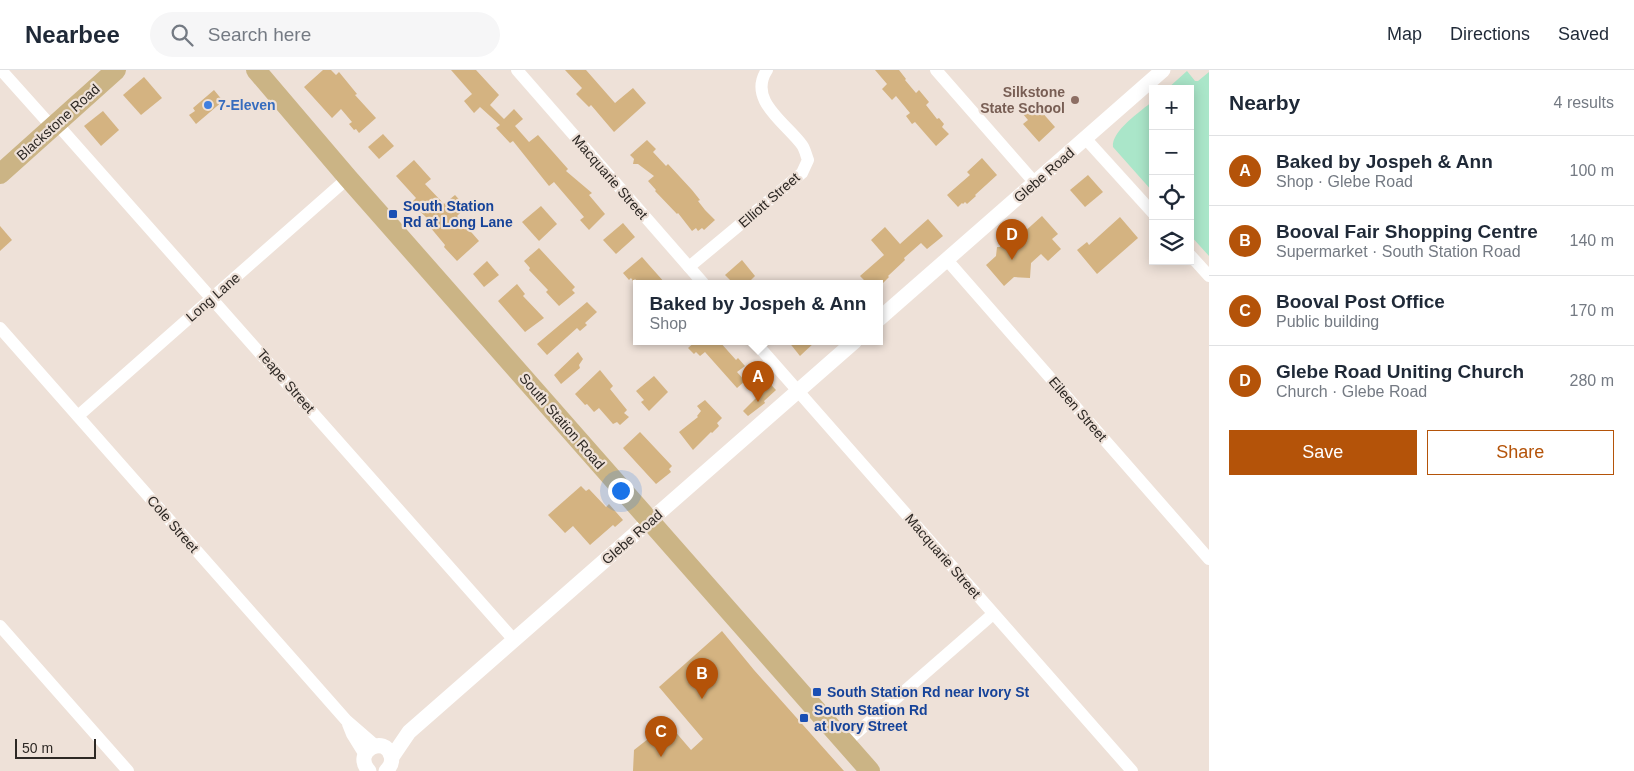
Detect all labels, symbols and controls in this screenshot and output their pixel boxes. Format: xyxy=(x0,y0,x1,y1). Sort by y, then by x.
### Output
search box xyxy=(150,12,500,57)
text: Nearbee xyxy=(25,21,120,48)
icon: search xyxy=(168,21,196,49)
text: Search here xyxy=(208,24,311,45)
text: Map xyxy=(1387,24,1422,44)
text: Directions xyxy=(1450,24,1530,44)
text: Saved xyxy=(1558,24,1609,44)
street label: Blackstone Road xyxy=(13,81,103,163)
place label: Silkstone State School xyxy=(980,84,1065,116)
map controls xyxy=(1149,85,1194,265)
button: + xyxy=(1149,85,1194,130)
text: Nearby xyxy=(1229,91,1300,114)
marker: Silkstone State School xyxy=(1069,94,1081,106)
text: 4 results xyxy=(1554,94,1614,111)
place label: 7-Eleven xyxy=(218,97,276,113)
marker: 7-Eleven xyxy=(202,99,214,111)
button: − xyxy=(1149,130,1194,175)
street label: Macquarie Street xyxy=(569,132,651,223)
street label: Glebe Road xyxy=(1011,144,1077,206)
text: Baked by Jospeh & Ann xyxy=(1276,151,1493,172)
text: A xyxy=(1239,162,1251,179)
text: 100 m xyxy=(1570,162,1614,179)
street label: Elliott Street xyxy=(735,169,803,231)
text: Shop · Glebe Road xyxy=(1276,173,1413,190)
button: locate xyxy=(1149,175,1194,220)
place label: South Station Rd at Long Lane xyxy=(403,198,513,230)
marker: South Station Rd at Long Lane xyxy=(387,208,399,220)
pin: D xyxy=(996,219,1028,260)
button: layers xyxy=(1149,220,1194,265)
text: Booval Fair Shopping Centre xyxy=(1276,221,1538,242)
text: B xyxy=(1239,232,1251,249)
text: 140 m xyxy=(1570,232,1614,249)
text: Supermarket · South Station Road xyxy=(1276,243,1521,260)
street label: Long Lane xyxy=(183,269,243,325)
popup xyxy=(633,280,883,345)
text: Booval Post Office xyxy=(1276,291,1445,312)
text: Baked by Jospeh & Ann xyxy=(650,293,866,314)
text: C xyxy=(1239,302,1251,319)
text: 170 m xyxy=(1570,302,1614,319)
text: Public building xyxy=(1276,313,1379,330)
text: Shop xyxy=(650,315,687,332)
street label: Teape Street xyxy=(254,346,318,416)
pin: A xyxy=(742,361,774,402)
text: Glebe Road Uniting Church xyxy=(1276,361,1524,382)
street label: South Station Road xyxy=(516,370,608,472)
text: D xyxy=(1239,372,1251,389)
text: 280 m xyxy=(1570,372,1614,389)
street label: Eileen Street xyxy=(1046,373,1110,445)
text: Church · Glebe Road xyxy=(1276,383,1427,400)
button: Save xyxy=(1229,430,1417,475)
button: Share xyxy=(1427,430,1614,475)
your location xyxy=(608,478,634,504)
street label: Cole Street xyxy=(144,492,202,556)
street label: Glebe Road xyxy=(599,506,665,568)
street label: Macquarie Street xyxy=(902,511,984,602)
pin: B xyxy=(686,658,718,699)
place label: South Station Rd near Ivory St xyxy=(827,684,1030,700)
marker: South Station Rd near Ivory St xyxy=(811,686,823,698)
place label: South Station Rd at Ivory Street xyxy=(814,702,928,734)
marker: South Station Rd at Ivory Street xyxy=(798,712,810,724)
pin: C xyxy=(645,716,677,757)
scale bar xyxy=(15,736,96,759)
text: 50 m xyxy=(22,740,53,756)

